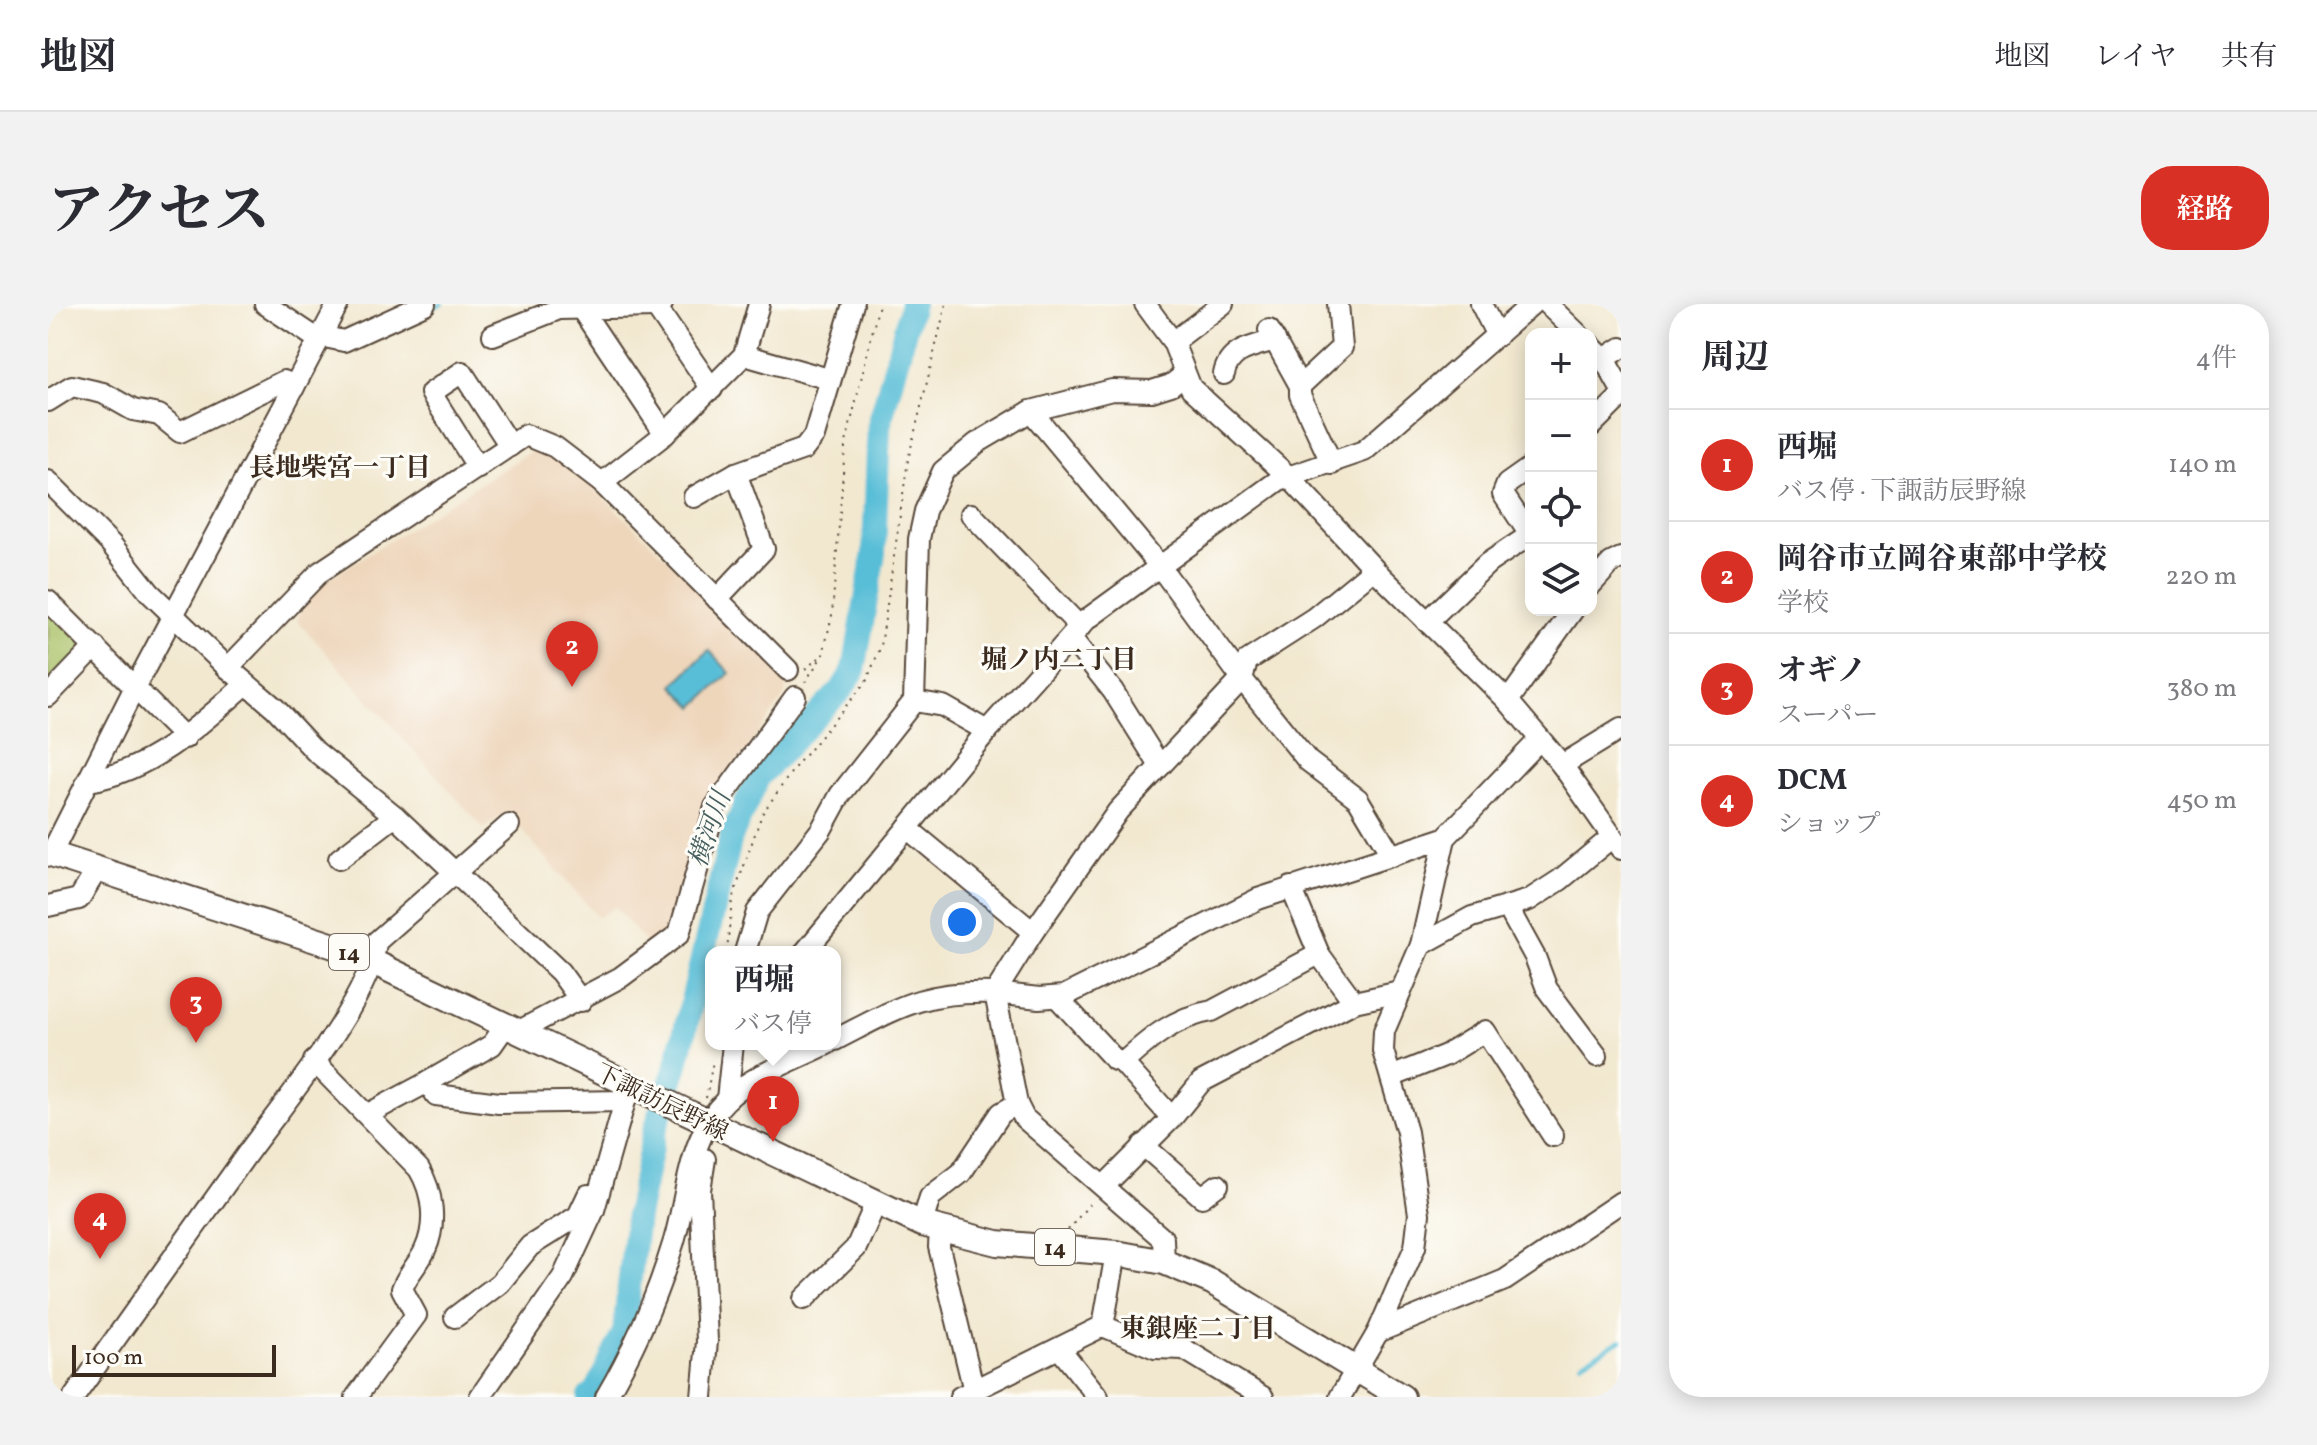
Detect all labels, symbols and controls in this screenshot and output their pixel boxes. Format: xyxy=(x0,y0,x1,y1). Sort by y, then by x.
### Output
text: 地図 xyxy=(40,33,116,86)
text: 地図 xyxy=(1994,38,2050,77)
text: レイヤ xyxy=(2094,38,2177,77)
text: 共有 xyxy=(2221,38,2277,77)
button: 経路 xyxy=(2141,166,2269,250)
text: アクセス xyxy=(48,175,270,253)
map controls xyxy=(1525,328,1597,616)
button: + xyxy=(1525,328,1597,400)
text: 周辺 xyxy=(1701,336,1769,383)
text: 4件 xyxy=(2195,341,2237,377)
button: − xyxy=(1525,400,1597,472)
text: 西堀 xyxy=(1777,427,1837,469)
text: 1 xyxy=(1722,447,1732,483)
text: 140 m xyxy=(2168,447,2237,483)
district label: 長地柴宮一丁目 xyxy=(249,451,431,487)
button: locate xyxy=(1525,472,1597,544)
text: バス停 · 下諏訪辰野線 xyxy=(1777,474,2027,510)
text: 岡谷市立岡谷東部中学校 xyxy=(1777,539,2107,581)
button: layers xyxy=(1525,544,1597,616)
text: 2 xyxy=(1720,559,1734,595)
text: 220 m xyxy=(2165,559,2237,595)
text: 学校 xyxy=(1777,586,1829,622)
pin: 2 xyxy=(546,621,598,687)
district label: 堀ノ内二丁目 xyxy=(981,643,1137,679)
text: オギノ xyxy=(1777,651,1866,693)
text: 3 xyxy=(1720,671,1734,707)
text: 380 m xyxy=(2167,671,2237,707)
text: スーパー xyxy=(1777,698,1878,734)
text: DCM xyxy=(1777,760,1847,802)
text: 4 xyxy=(1719,783,1735,819)
text: 450 m xyxy=(2166,783,2237,819)
water label: 横河川 xyxy=(681,784,742,872)
text: ショップ xyxy=(1777,807,1880,843)
your location xyxy=(942,902,982,942)
road number: 14 xyxy=(329,934,369,970)
popup xyxy=(705,946,841,1050)
text: 西堀 xyxy=(734,960,794,1002)
pin: 3 xyxy=(170,977,222,1043)
text: バス停 xyxy=(734,1007,812,1043)
street label: 下諏訪辰野線 xyxy=(589,1057,733,1151)
pin: 1 xyxy=(747,1076,799,1142)
pin: 4 xyxy=(74,1193,126,1259)
road number: 14 xyxy=(1035,1229,1075,1265)
district label: 東銀座二丁目 xyxy=(1120,1312,1276,1348)
scale bar xyxy=(72,1341,276,1377)
text: 100 m xyxy=(84,1343,143,1374)

